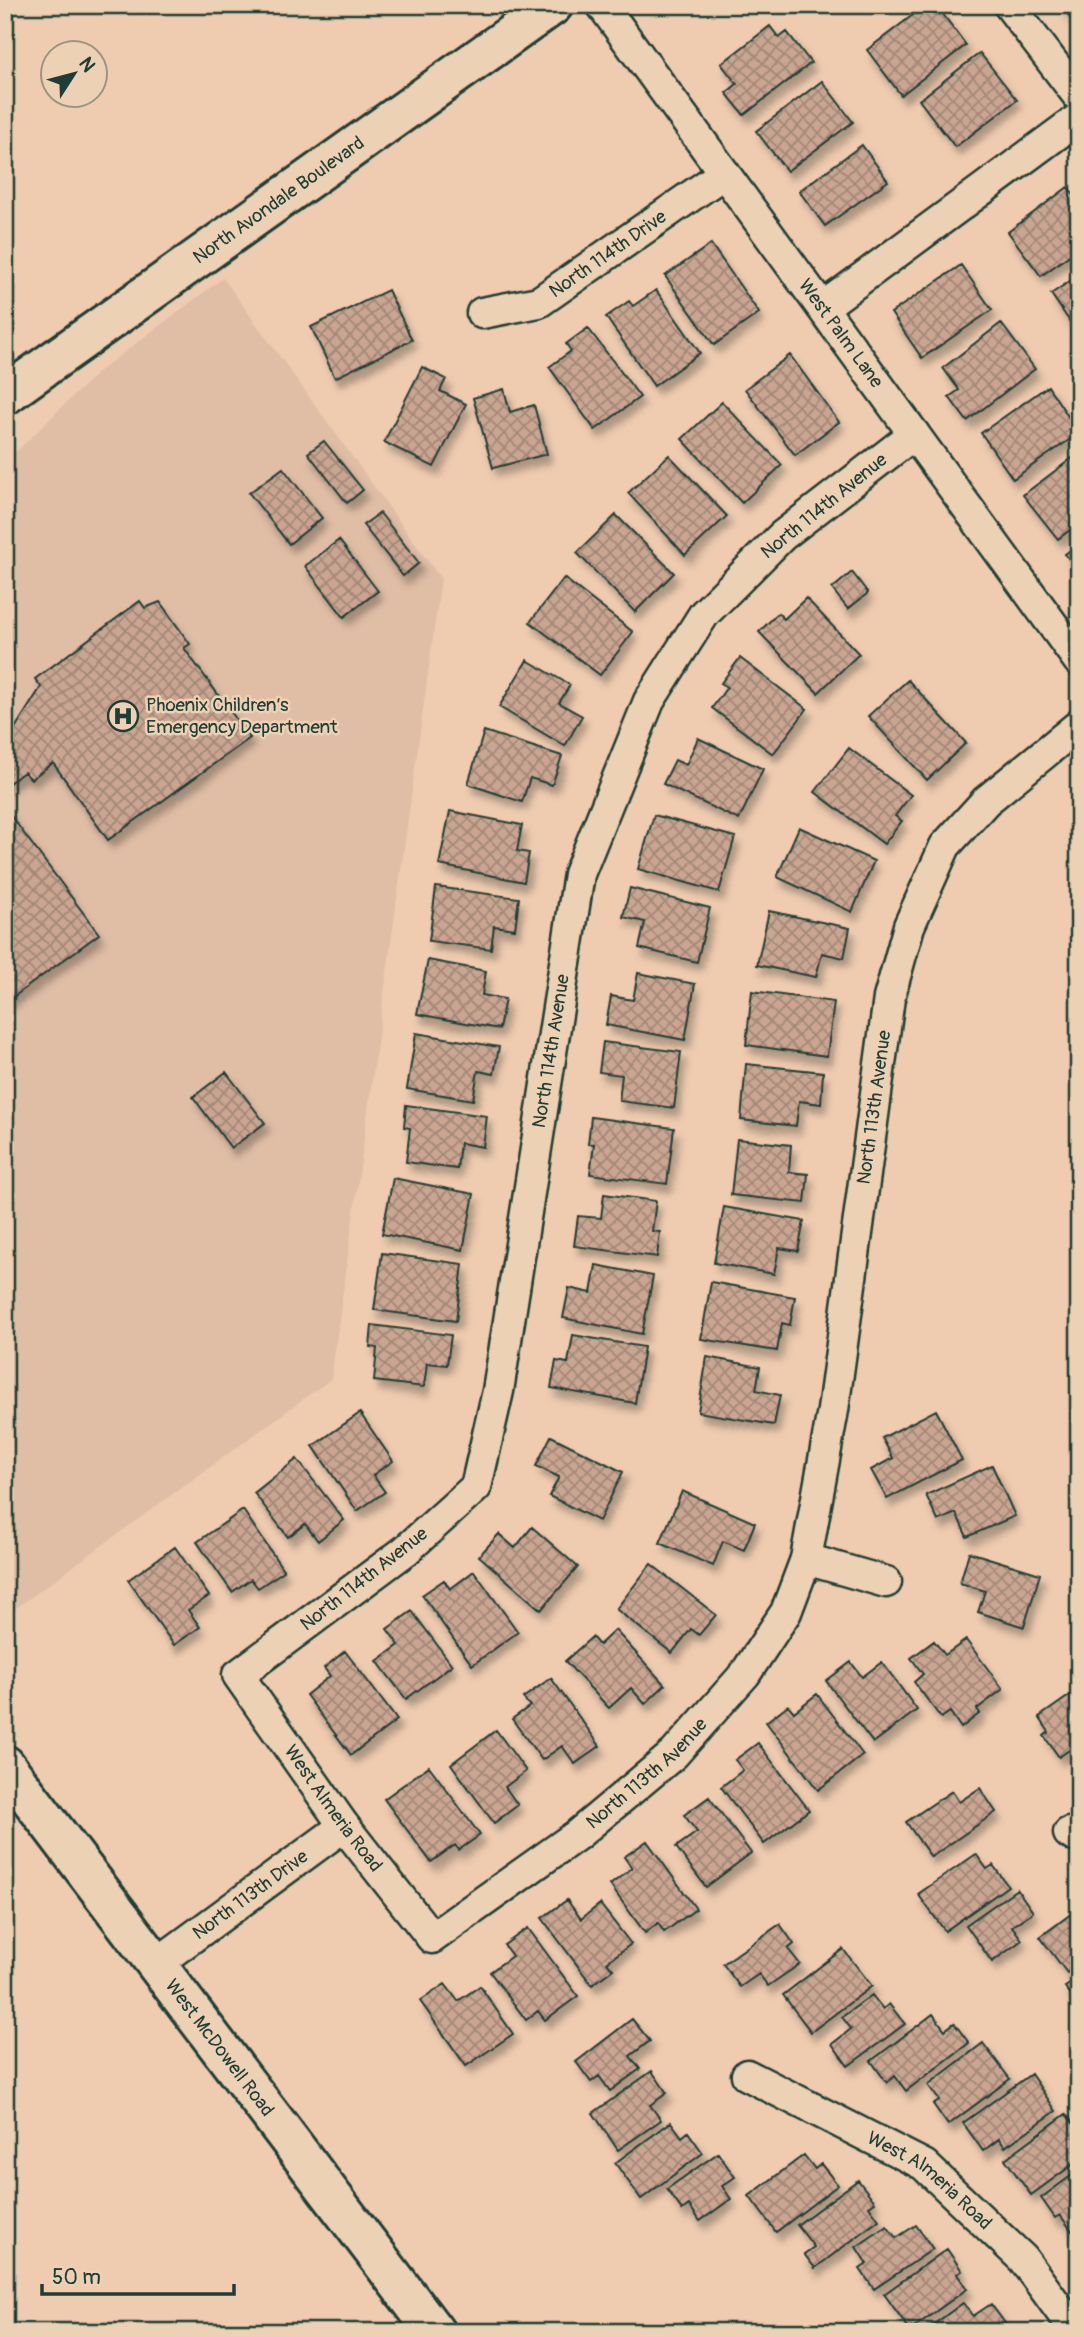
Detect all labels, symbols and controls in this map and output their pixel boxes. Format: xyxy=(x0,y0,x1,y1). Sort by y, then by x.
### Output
north arrow xyxy=(38,38,108,108)
text: N xyxy=(73,52,101,77)
street label: North Avondale Boulevard xyxy=(188,131,369,269)
street label: North 114th Drive xyxy=(544,204,672,303)
street label: West Palm Lane xyxy=(793,274,889,393)
street label: North 114th Avenue xyxy=(756,447,892,564)
place label: Phoenix Children’s Emergency Department xyxy=(146,693,338,739)
hospital icon: Phoenix Children’s Emergency Department xyxy=(106,699,140,733)
street label: North 114th Avenue xyxy=(527,972,575,1130)
street label: North 113th Avenue xyxy=(852,1028,897,1186)
street label: North 114th Avenue xyxy=(295,1521,433,1636)
street label: North 113th Avenue xyxy=(581,1712,713,1834)
street label: West Almeria Road xyxy=(279,1740,388,1877)
street label: North 113th Drive xyxy=(188,1844,313,1945)
street label: West McDowell Road xyxy=(160,1974,279,2121)
street label: West Almeria Road xyxy=(863,2126,997,2235)
scale bar xyxy=(42,2253,234,2297)
text: 50 m xyxy=(52,2264,101,2291)

